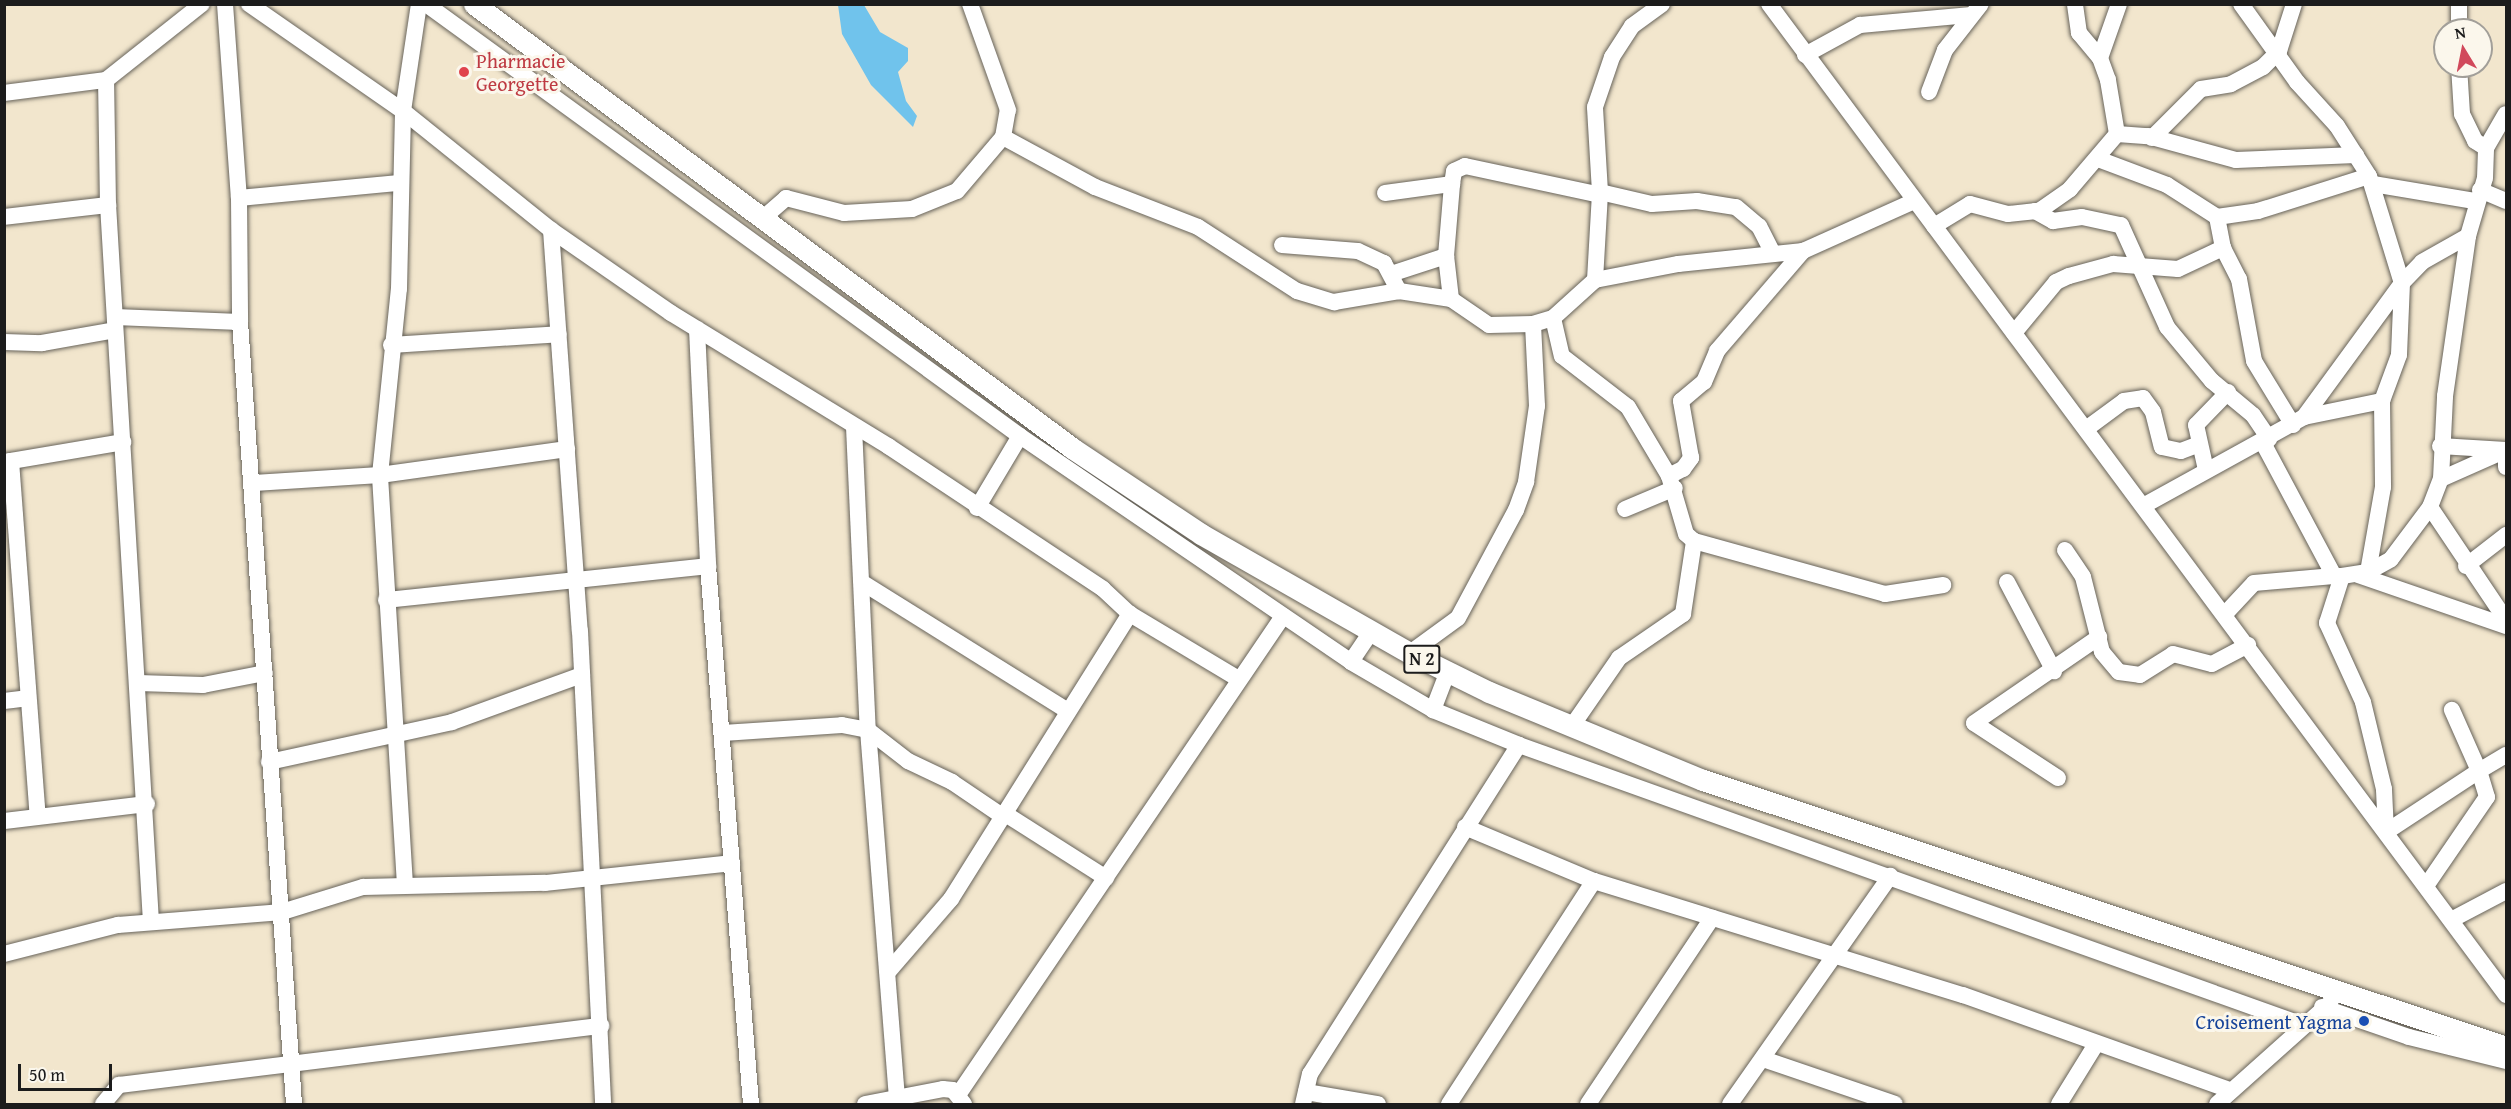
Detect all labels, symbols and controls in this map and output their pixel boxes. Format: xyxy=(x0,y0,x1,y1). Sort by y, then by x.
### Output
north arrow xyxy=(2433,18,2493,78)
text: N xyxy=(2453,19,2468,45)
place label: Pharmacie Georgette xyxy=(476,48,565,95)
marker: Pharmacie Georgette xyxy=(457,65,471,79)
road number: N 2 xyxy=(1402,644,1442,674)
place label: Croisement Yagma xyxy=(2196,1009,2352,1033)
marker: Croisement Yagma xyxy=(2357,1014,2371,1028)
scale bar xyxy=(21,1052,116,1090)
text: 50 m xyxy=(29,1061,65,1088)

